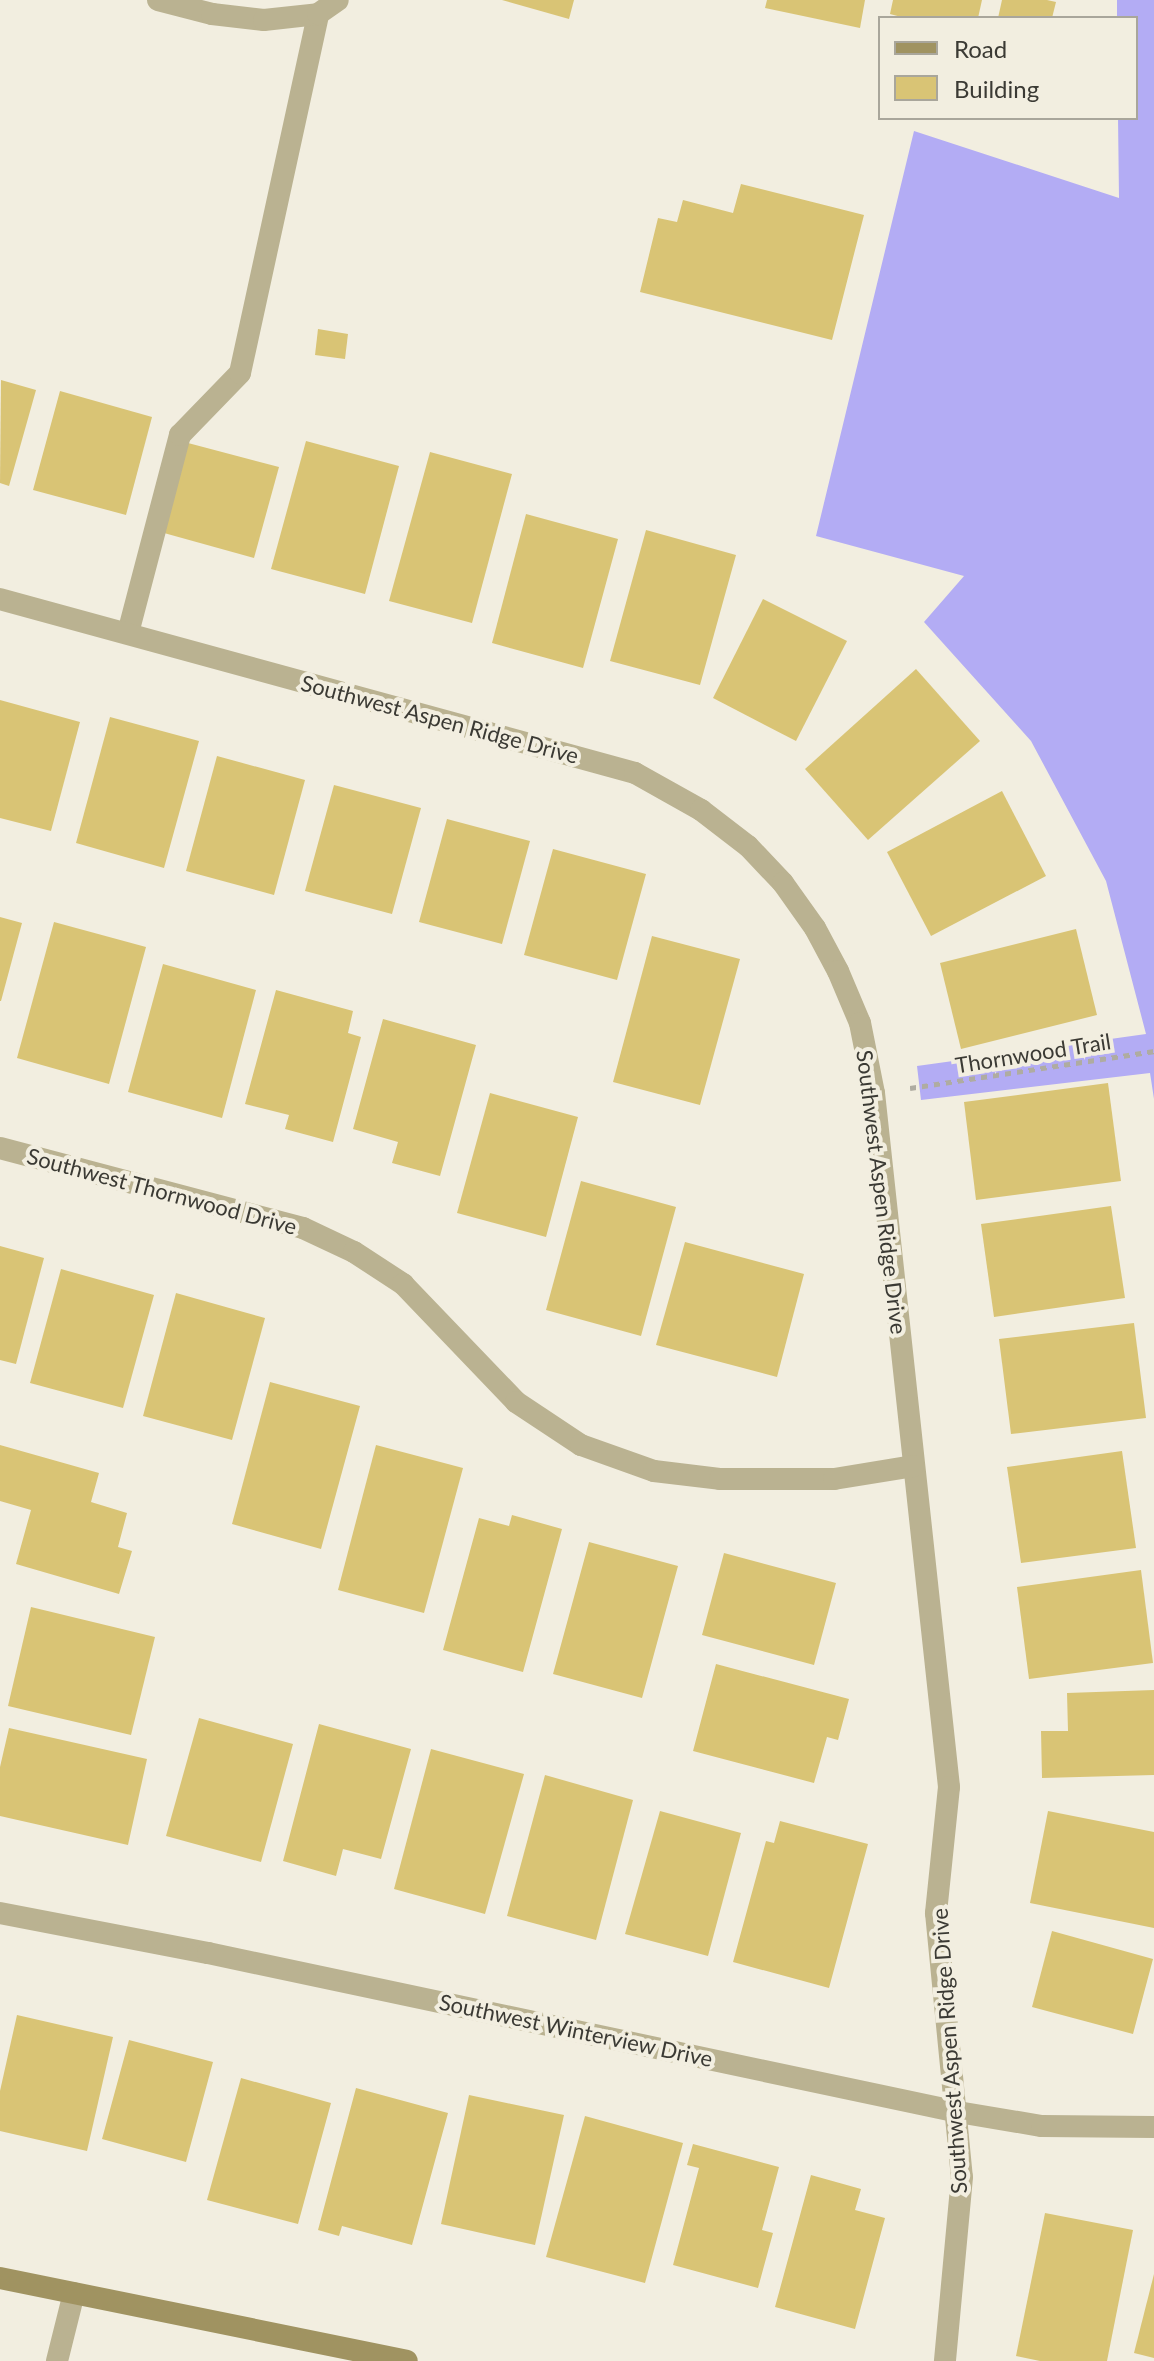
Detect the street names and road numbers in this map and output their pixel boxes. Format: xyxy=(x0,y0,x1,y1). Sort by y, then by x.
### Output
street label: Southwest Aspen Ridge Drive xyxy=(298,669,582,769)
street label: Thornwood Trail xyxy=(953,1028,1113,1078)
street label: Southwest Aspen Ridge Drive xyxy=(851,1048,913,1336)
street label: Southwest Thornwood Drive xyxy=(24,1142,300,1240)
street label: Southwest Aspen Ridge Drive xyxy=(926,1907,972,2195)
street label: Southwest Winterview Drive xyxy=(437,1988,715,2072)

